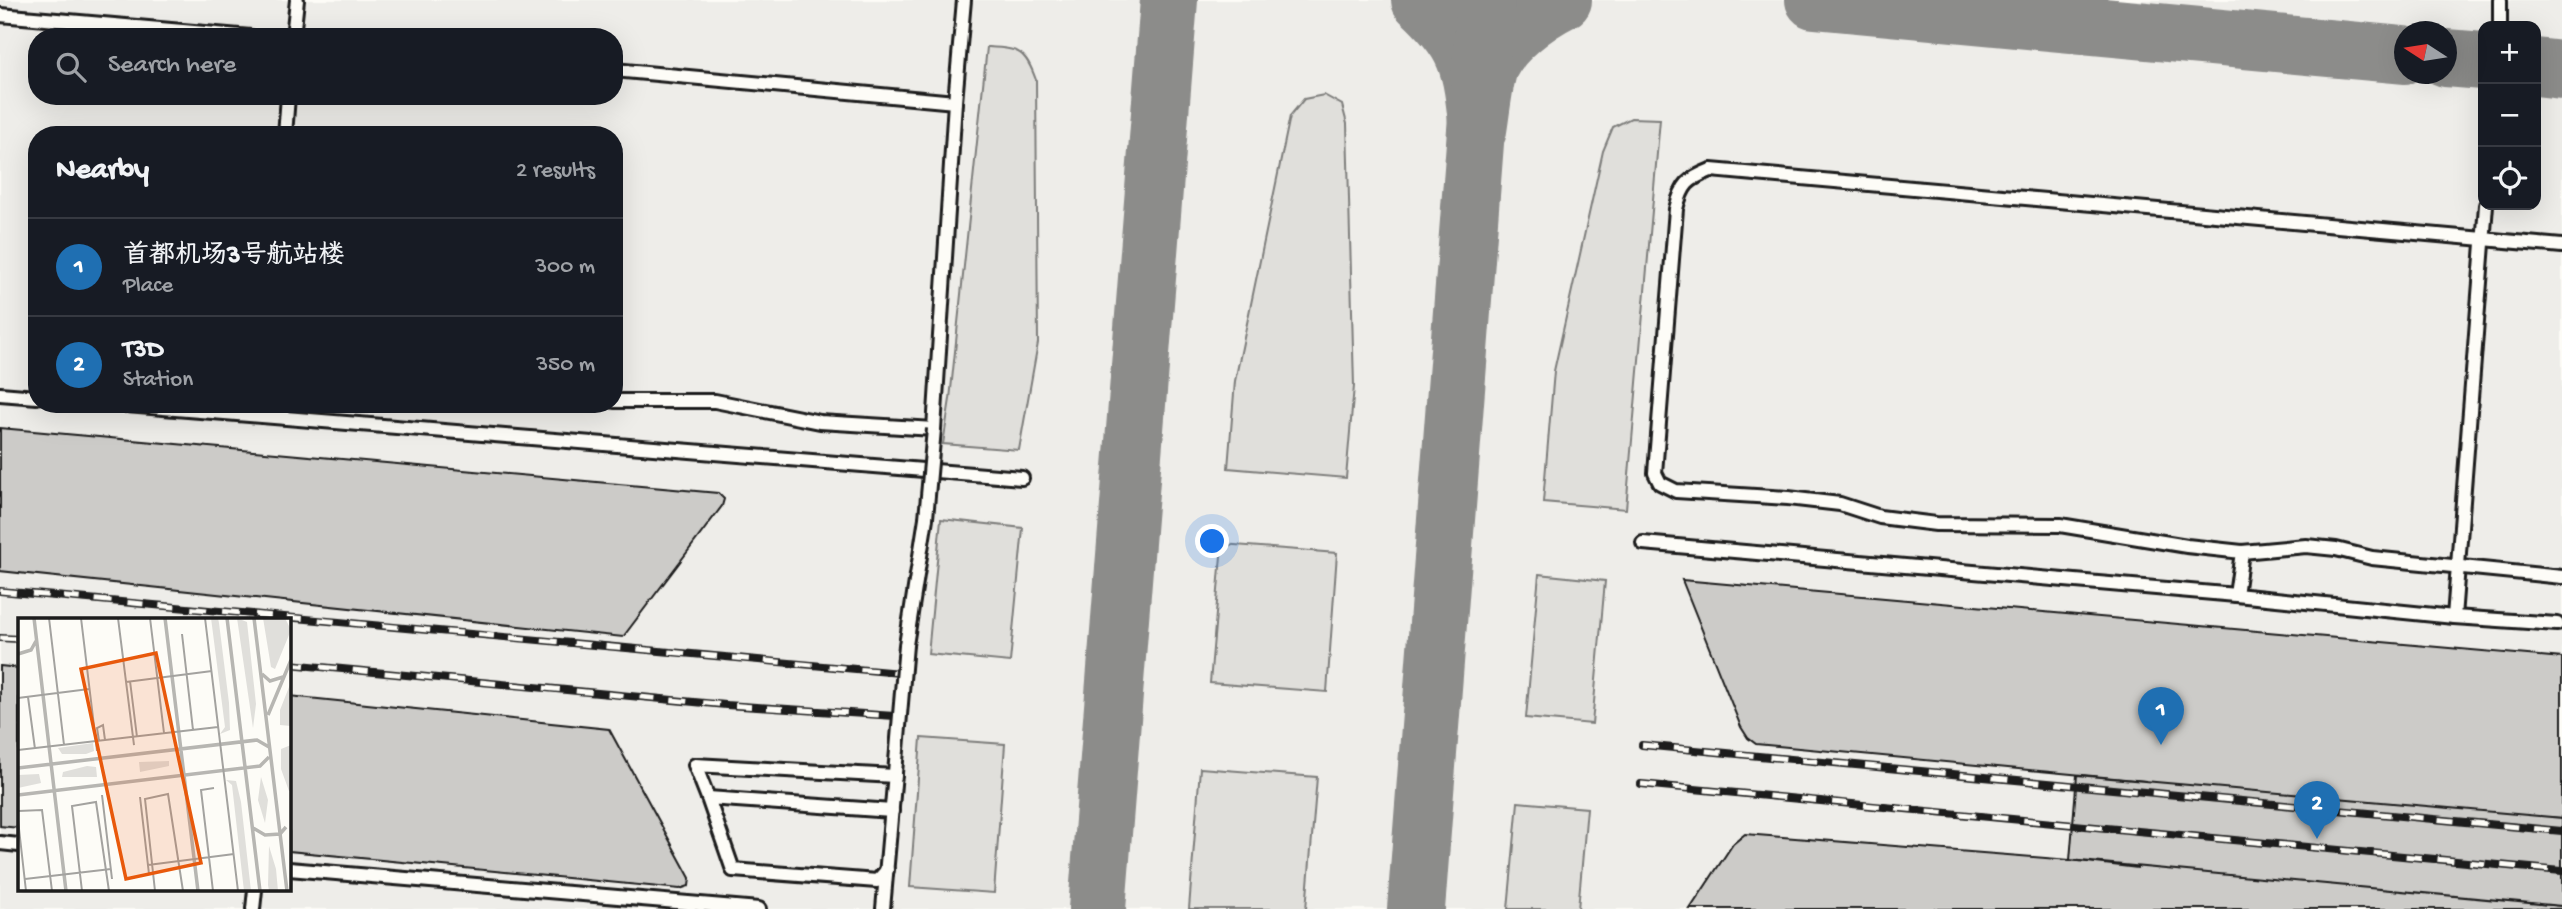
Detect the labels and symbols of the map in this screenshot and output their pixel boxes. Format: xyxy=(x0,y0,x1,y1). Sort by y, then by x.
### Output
north arrow xyxy=(2394,21,2457,84)
your location xyxy=(1195,524,1229,558)
inset map xyxy=(18,618,290,892)
pin: 1 xyxy=(2138,687,2184,745)
pin: 2 xyxy=(2294,781,2340,839)

